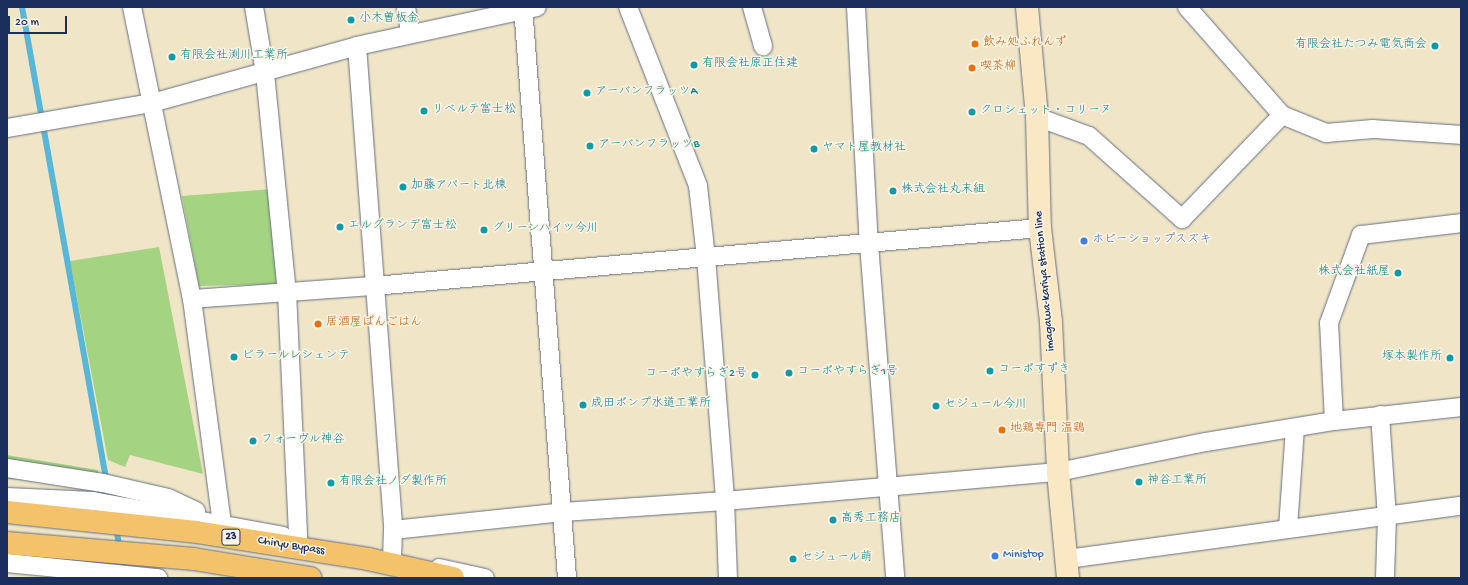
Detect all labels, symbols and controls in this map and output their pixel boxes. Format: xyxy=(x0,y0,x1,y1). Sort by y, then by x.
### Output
scale bar xyxy=(10,8,69,34)
place label: 小木曽板金 xyxy=(359,13,419,27)
marker: 小木曽板金 xyxy=(346,15,356,25)
text: 20 m xyxy=(15,16,39,30)
place label: 飲み処ふれんず xyxy=(983,37,1067,51)
marker: 飲み処ふれんず xyxy=(970,39,980,49)
place label: 有限会社たつみ電気商会 xyxy=(1295,39,1427,53)
marker: 有限会社たつみ電気商会 xyxy=(1430,41,1440,51)
place label: 有限会社渕川工業所 xyxy=(180,50,288,64)
marker: 有限会社渕川工業所 xyxy=(167,52,177,62)
place label: 有限会社原正住建 xyxy=(702,58,798,72)
marker: 有限会社原正住建 xyxy=(689,60,699,70)
place label: 喫茶柳 xyxy=(980,61,1016,75)
marker: 喫茶柳 xyxy=(967,63,977,73)
place label: アーバンフラッツA xyxy=(595,86,698,100)
marker: アーバンフラッツA xyxy=(582,88,592,98)
place label: リベルテ富士松 xyxy=(432,104,516,118)
place label: クロシェット・コリーヌ xyxy=(980,105,1112,119)
marker: リベルテ富士松 xyxy=(419,106,429,116)
marker: クロシェット・コリーヌ xyxy=(967,107,977,117)
place label: アーバンフラッツB xyxy=(598,139,700,153)
marker: アーバンフラッツB xyxy=(585,141,595,151)
place label: ヤマト屋教材社 xyxy=(822,142,906,156)
marker: ヤマト屋教材社 xyxy=(809,144,819,154)
place label: 加藤アパート北棟 xyxy=(411,180,507,194)
marker: 加藤アパート北棟 xyxy=(398,182,408,192)
place label: 株式会社丸末組 xyxy=(901,184,985,198)
marker: 株式会社丸末組 xyxy=(888,186,898,196)
street label: imagawa-kariya station line xyxy=(1033,210,1059,352)
place label: エルグランデ富士松 xyxy=(348,220,456,234)
marker: エルグランデ富士松 xyxy=(335,222,345,232)
place label: グリーンハイツ今川 xyxy=(492,223,600,237)
marker: グリーンハイツ今川 xyxy=(479,225,489,235)
place label: ホビーショップスズキ xyxy=(1092,234,1211,248)
marker: ホビーショップスズキ xyxy=(1079,236,1089,246)
place label: 株式会社紙屋 xyxy=(1318,266,1390,280)
marker: 株式会社紙屋 xyxy=(1393,268,1403,278)
place label: 居酒屋ばんごはん xyxy=(326,317,422,331)
marker: 居酒屋ばんごはん xyxy=(313,319,323,329)
place label: ピラールレシェンテ xyxy=(242,350,350,364)
place label: 塚本製作所 xyxy=(1382,351,1442,365)
marker: ピラールレシェンテ xyxy=(229,352,239,362)
marker: 塚本製作所 xyxy=(1445,353,1455,363)
place label: コーポすずき xyxy=(998,364,1070,378)
place label: コーポやすらぎ1号 xyxy=(797,366,898,380)
marker: コーポすずき xyxy=(985,366,995,376)
place label: コーポやすらぎ2号 xyxy=(645,368,747,382)
marker: コーポやすらぎ1号 xyxy=(784,368,794,378)
marker: コーポやすらぎ2号 xyxy=(750,370,760,380)
place label: 成田ポンプ水道工業所 xyxy=(591,398,711,412)
place label: セジュール今川 xyxy=(944,399,1028,413)
marker: 成田ポンプ水道工業所 xyxy=(578,400,588,410)
marker: セジュール今川 xyxy=(931,401,941,411)
place label: 地鶏専門 温鶏 xyxy=(1010,423,1085,437)
marker: 地鶏専門 温鶏 xyxy=(997,425,1007,435)
place label: フォーヴル神谷 xyxy=(261,434,345,448)
marker: フォーヴル神谷 xyxy=(248,436,258,446)
place label: 神谷工業所 xyxy=(1147,475,1207,489)
place label: 有限会社ノダ製作所 xyxy=(339,476,447,490)
marker: 神谷工業所 xyxy=(1134,477,1144,487)
marker: 有限会社ノダ製作所 xyxy=(326,478,336,488)
place label: 高秀工務店 xyxy=(841,513,901,527)
marker: 高秀工務店 xyxy=(828,515,838,525)
road number: 23 xyxy=(221,528,241,546)
street label: Chiryu Bypass xyxy=(256,535,326,559)
place label: Ministop xyxy=(1003,549,1044,563)
marker: Ministop xyxy=(990,551,1000,561)
place label: セジュール萌 xyxy=(801,552,873,566)
marker: セジュール萌 xyxy=(788,554,798,564)

